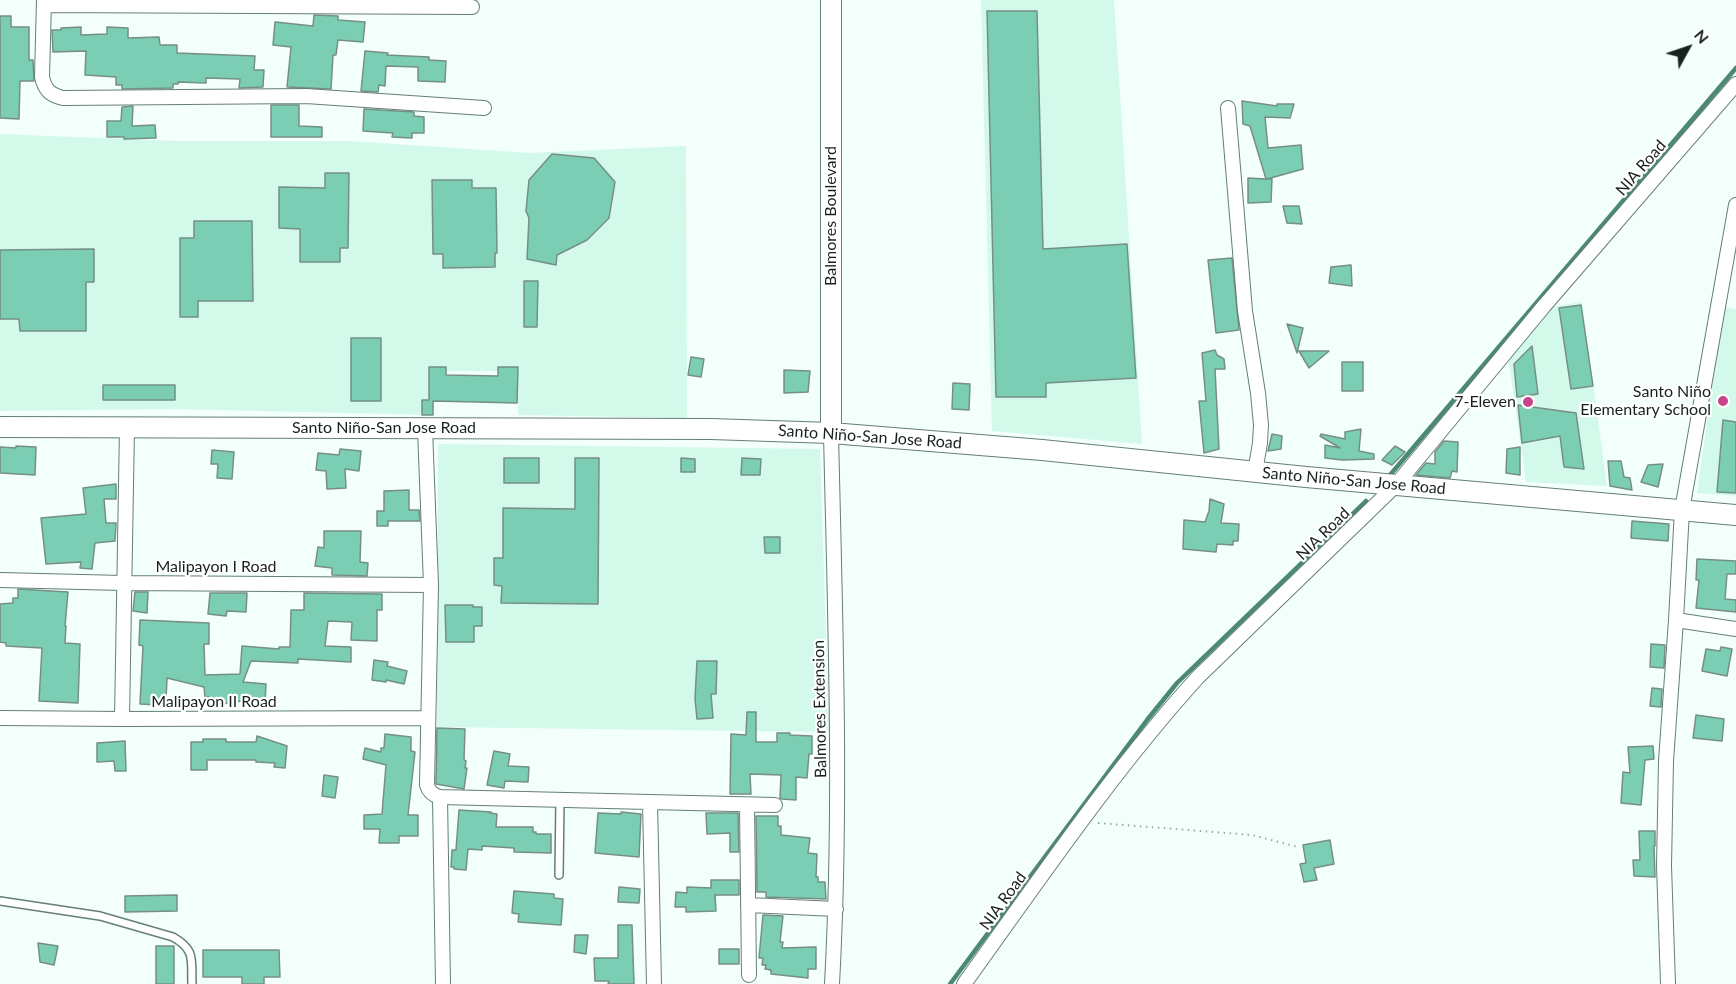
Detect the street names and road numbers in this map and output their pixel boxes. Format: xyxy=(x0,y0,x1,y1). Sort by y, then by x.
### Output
street label: NIA Road xyxy=(1612,136,1670,200)
street label: Balmores Boulevard xyxy=(821,146,841,286)
street label: Santo Niño-San Jose Road xyxy=(292,418,476,438)
street label: Santo Niño-San Jose Road xyxy=(777,421,963,453)
street label: Santo Niño-San Jose Road xyxy=(1261,463,1447,499)
street label: NIA Road xyxy=(1292,504,1354,564)
street label: Malipayon I Road xyxy=(155,557,277,577)
street label: Balmores Extension xyxy=(809,640,831,778)
street label: Malipayon II Road xyxy=(151,692,277,712)
street label: NIA Road xyxy=(976,868,1030,934)

